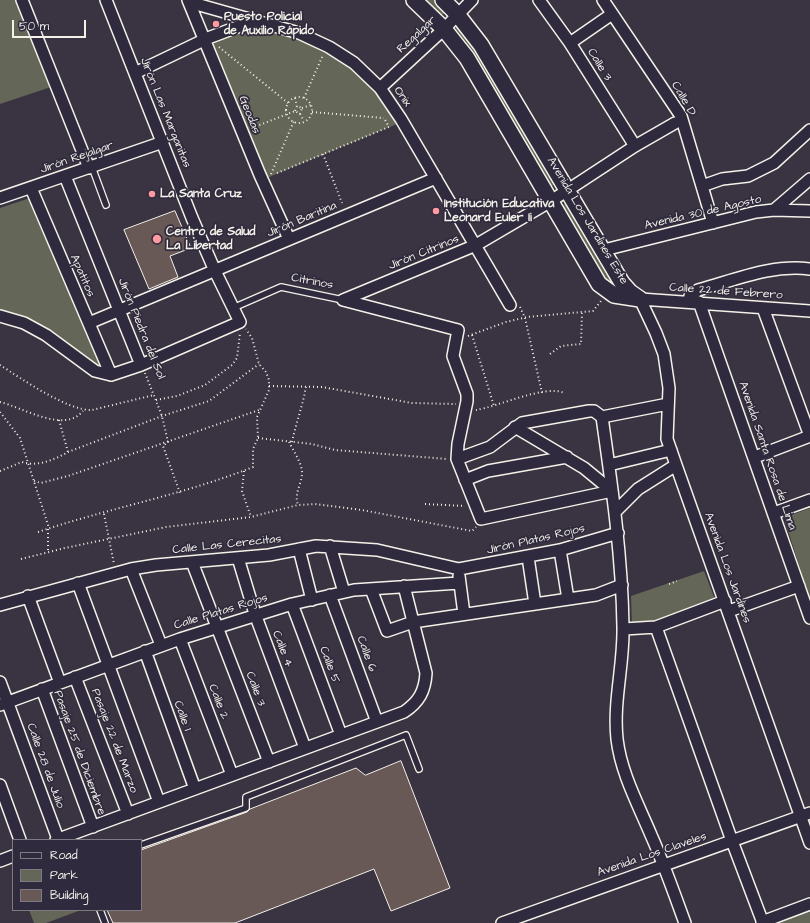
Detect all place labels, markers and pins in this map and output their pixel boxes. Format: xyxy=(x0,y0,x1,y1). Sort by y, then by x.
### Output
place label: Puesto Policial de Auxilio Rápido xyxy=(224,10,314,38)
marker: Puesto Policial de Auxilio Rápido xyxy=(211,19,221,29)
place label: La Santa Cruz xyxy=(160,187,242,201)
marker: La Santa Cruz xyxy=(147,189,157,199)
place label: Institución Educativa Leonard Euler Ii xyxy=(444,197,554,225)
marker: Institución Educativa Leonard Euler Ii xyxy=(431,206,441,216)
place label: Centro de Salud La Libertad xyxy=(166,225,255,253)
marker: Centro de Salud La Libertad xyxy=(151,233,163,245)

